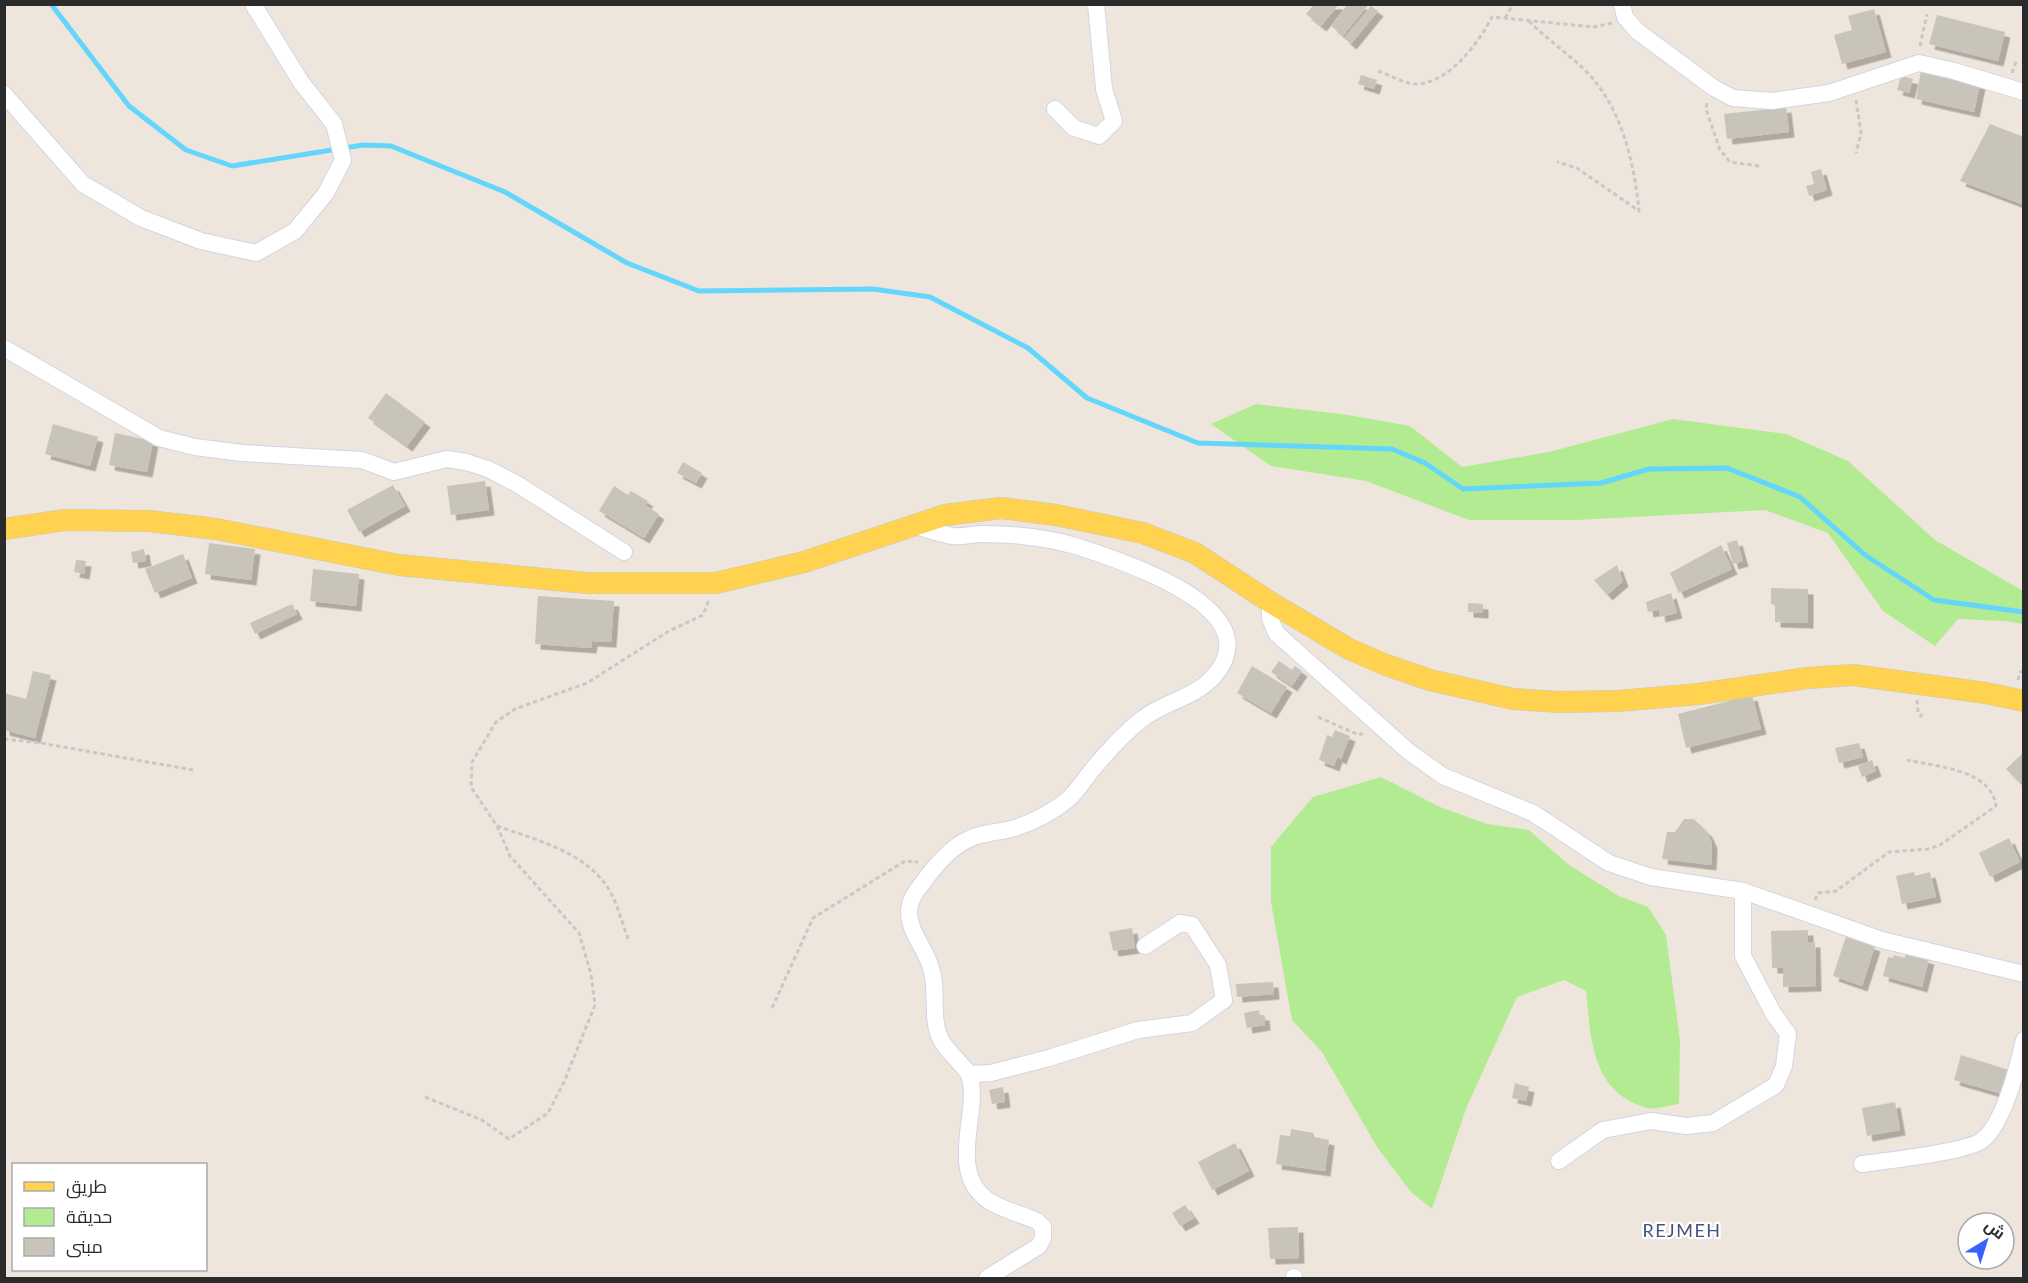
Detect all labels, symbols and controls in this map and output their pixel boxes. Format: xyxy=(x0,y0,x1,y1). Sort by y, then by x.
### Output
legend xyxy=(12,1163,207,1271)
text: طريق xyxy=(66,1175,107,1199)
text: حديقة xyxy=(66,1205,112,1227)
north arrow xyxy=(1956,1211,2016,1271)
text: ش xyxy=(1981,1215,2009,1243)
district label: REJMEH xyxy=(1642,1219,1722,1241)
text: مبنى xyxy=(66,1235,103,1258)

